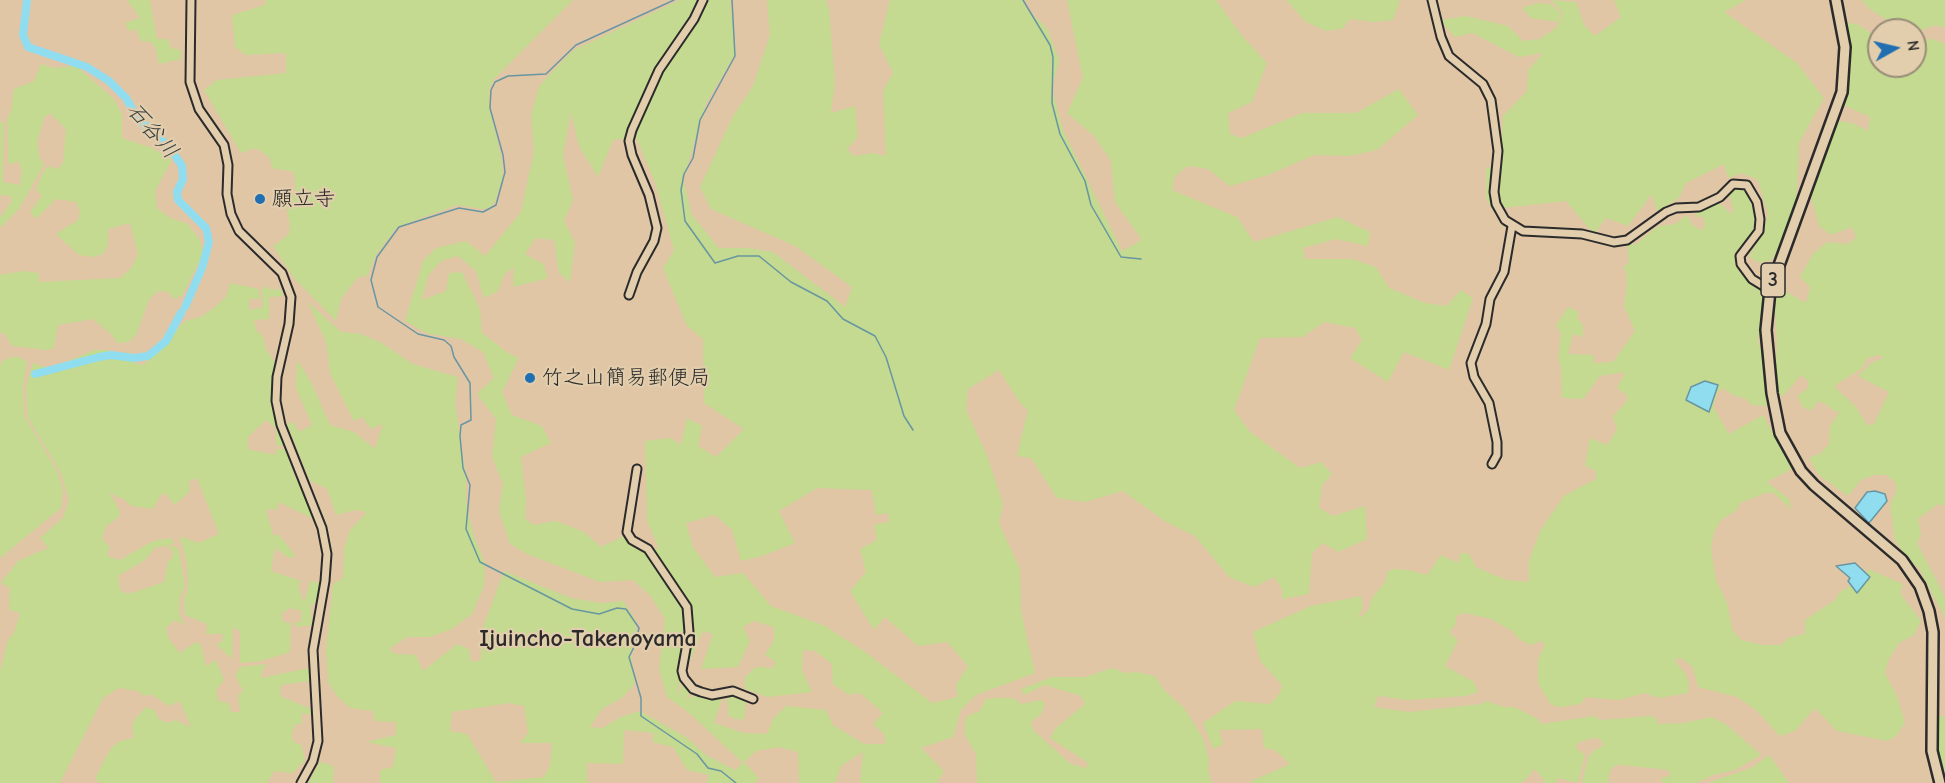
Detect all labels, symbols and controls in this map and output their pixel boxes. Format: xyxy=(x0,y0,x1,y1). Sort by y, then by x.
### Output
north arrow xyxy=(1867,18,1927,78)
text: N xyxy=(1903,39,1922,52)
water label: 石谷川 xyxy=(120,97,184,165)
place label: 願立寺 xyxy=(272,186,335,212)
marker: 願立寺 xyxy=(253,192,267,206)
road number: 3 xyxy=(1761,263,1785,297)
place label: 竹之山簡易郵便局 xyxy=(542,365,710,391)
marker: 竹之山簡易郵便局 xyxy=(523,371,537,385)
district label: Ijuincho-Takenoyama xyxy=(479,625,697,653)

